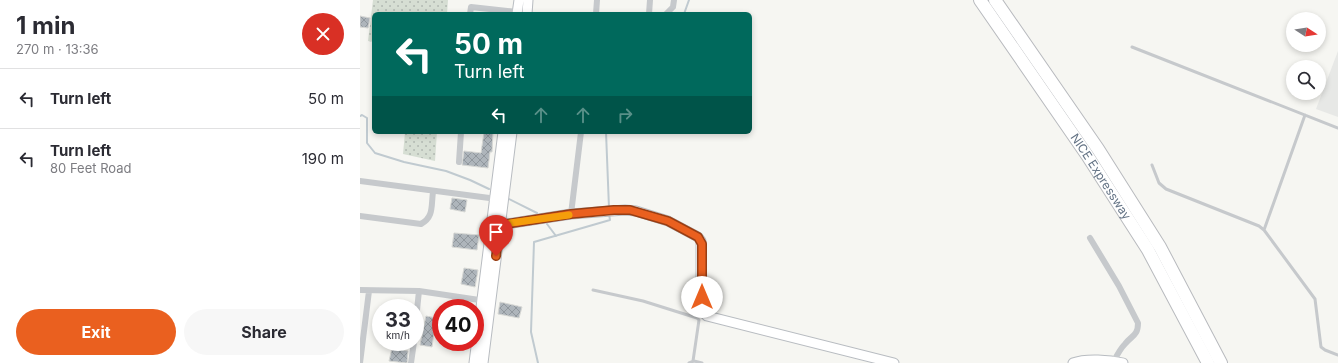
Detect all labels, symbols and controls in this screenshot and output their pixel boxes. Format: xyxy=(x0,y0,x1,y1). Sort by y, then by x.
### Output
text: 1 min xyxy=(16,11,75,40)
north arrow xyxy=(1286,12,1326,52)
map controls xyxy=(1286,12,1326,100)
button: close xyxy=(302,13,344,55)
text: 50 m xyxy=(454,27,523,61)
icon: left xyxy=(388,28,440,80)
text: 270 m · 13:36 xyxy=(16,41,99,57)
button: search xyxy=(1286,60,1326,100)
text: Turn left xyxy=(454,61,524,82)
icon: left xyxy=(16,88,38,110)
text: Turn left xyxy=(50,89,111,108)
text: 50 m xyxy=(308,89,344,108)
icon: left xyxy=(488,104,510,126)
icon: ahead xyxy=(530,104,552,126)
icon: ahead xyxy=(572,104,594,126)
icon: right xyxy=(614,104,636,126)
street label: NICE Expressway xyxy=(1067,130,1135,223)
text: Turn left xyxy=(50,141,111,160)
icon: left xyxy=(16,148,38,170)
text: 190 m xyxy=(302,149,344,168)
text: 80 Feet Road xyxy=(50,160,132,176)
pin xyxy=(479,215,513,256)
icon: arrive xyxy=(485,221,507,243)
position arrow xyxy=(681,276,723,318)
speed limit sign: 40 xyxy=(432,299,484,351)
text: 33 xyxy=(385,308,411,332)
button: Exit xyxy=(16,309,176,355)
button: Share xyxy=(184,309,344,355)
text: km/h xyxy=(386,329,410,341)

